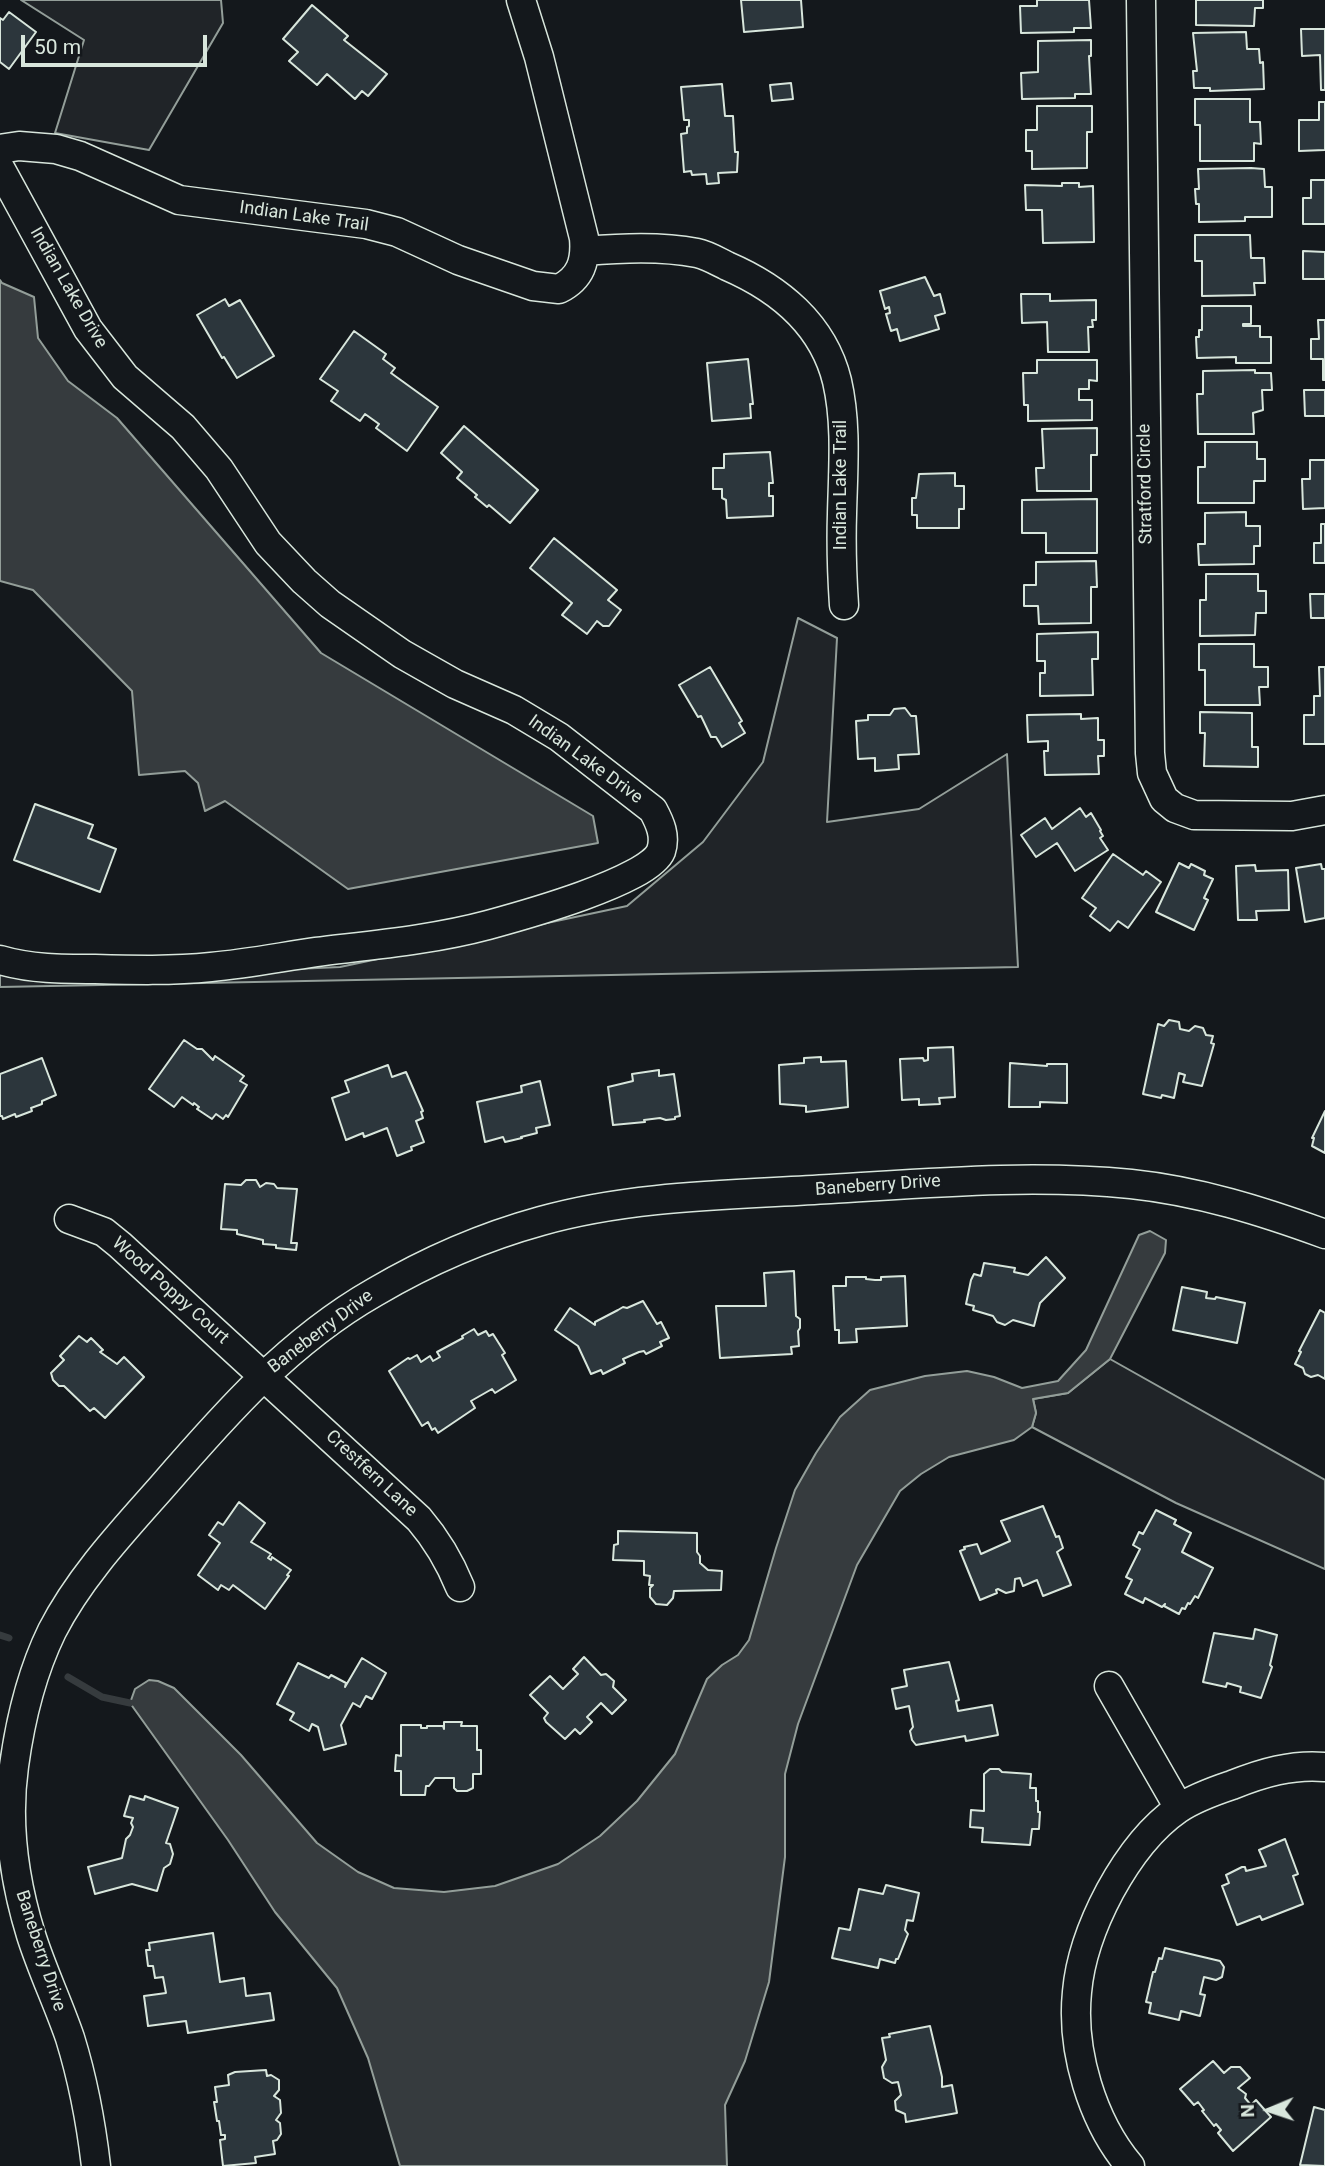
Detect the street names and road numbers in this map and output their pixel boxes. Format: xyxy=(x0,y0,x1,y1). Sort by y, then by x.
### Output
street label: Indian Lake Trail xyxy=(238,197,370,237)
street label: Indian Lake Drive xyxy=(25,224,111,352)
street label: Indian Lake Trail xyxy=(830,420,852,550)
street label: Stratford Circle xyxy=(1134,424,1158,544)
street label: Indian Lake Drive xyxy=(523,711,647,809)
street label: Baneberry Drive xyxy=(814,1171,942,1201)
street label: Wood Poppy Court xyxy=(107,1233,233,1349)
street label: Baneberry Drive xyxy=(264,1285,378,1379)
street label: Crestfern Lane xyxy=(321,1426,421,1522)
street label: Baneberry Drive xyxy=(10,1888,70,2014)

